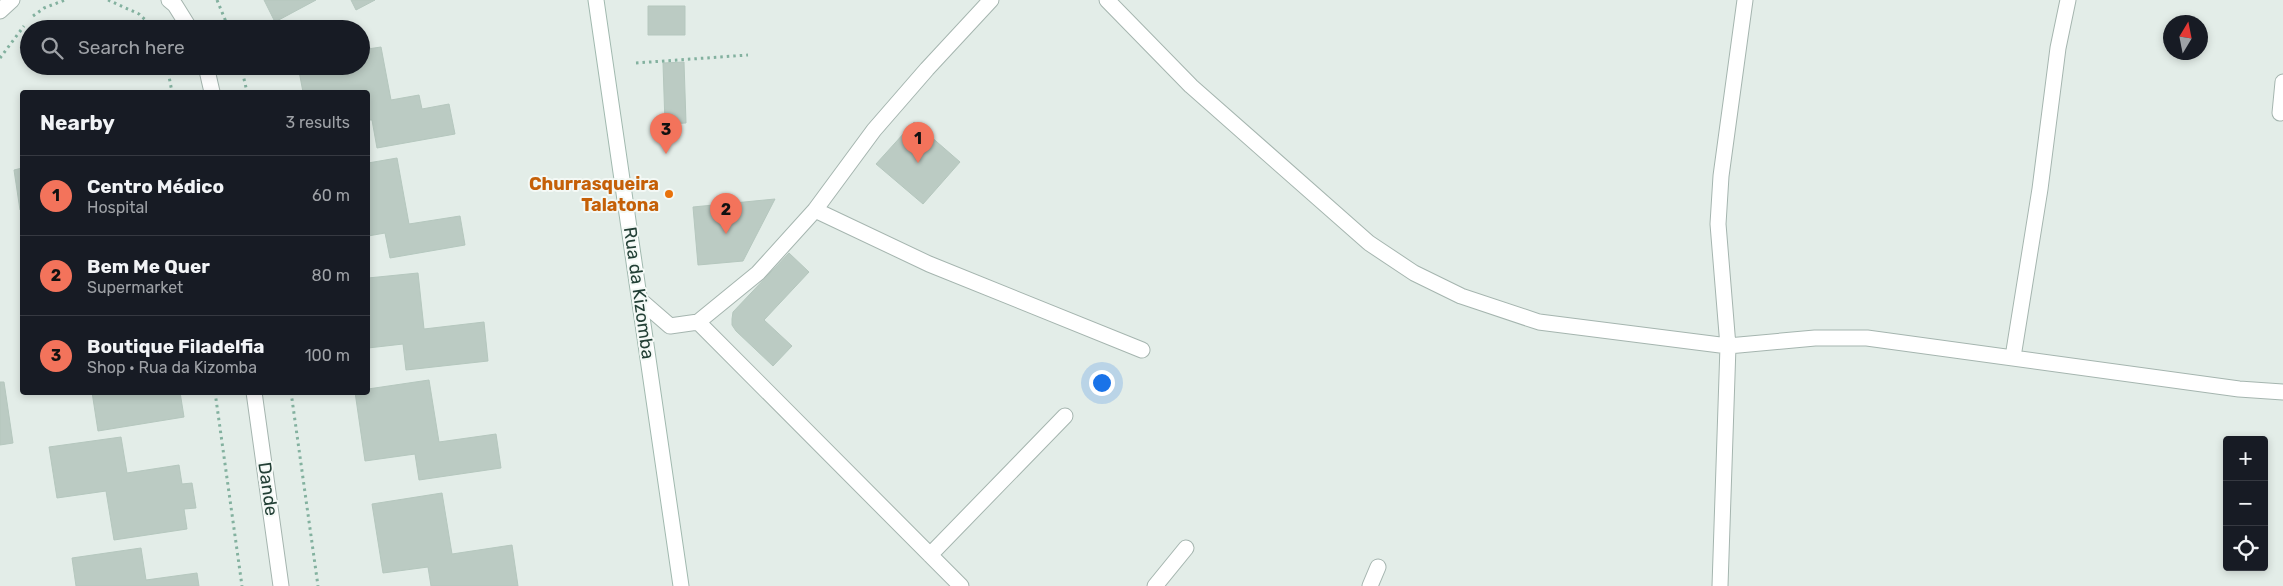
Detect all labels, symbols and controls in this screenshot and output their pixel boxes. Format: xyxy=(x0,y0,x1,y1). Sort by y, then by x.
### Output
north arrow xyxy=(2163,15,2208,60)
search box xyxy=(20,20,370,75)
icon: search xyxy=(38,34,66,62)
text: Search here xyxy=(78,36,185,59)
text: Nearby xyxy=(40,110,115,135)
text: 3 results xyxy=(285,113,350,132)
pin: 3 xyxy=(650,113,682,154)
pin: 1 xyxy=(902,122,934,163)
place label: Churrasqueira Talatona xyxy=(529,173,659,216)
text: Centro Médico xyxy=(87,175,224,198)
text: 1 xyxy=(52,186,60,205)
text: 60 m xyxy=(312,186,350,205)
marker: Churrasqueira Talatona xyxy=(663,188,675,200)
pin: 2 xyxy=(710,193,742,234)
text: Hospital xyxy=(87,198,148,217)
street label: Rua da Kizomba xyxy=(619,226,659,360)
text: Bem Me Quer xyxy=(87,255,210,278)
text: 2 xyxy=(51,266,61,285)
text: 80 m xyxy=(312,266,350,285)
text: Supermarket xyxy=(87,278,183,297)
text: Boutique Filadelfia xyxy=(87,335,265,358)
text: 3 xyxy=(51,346,61,365)
text: 100 m xyxy=(305,346,350,365)
text: Shop · Rua da Kizomba xyxy=(87,358,257,377)
your location xyxy=(1089,370,1115,396)
map controls xyxy=(2223,436,2268,571)
button: + xyxy=(2223,436,2268,481)
street label: Dande xyxy=(253,461,283,517)
button: − xyxy=(2223,481,2268,526)
button: locate xyxy=(2223,526,2268,571)

